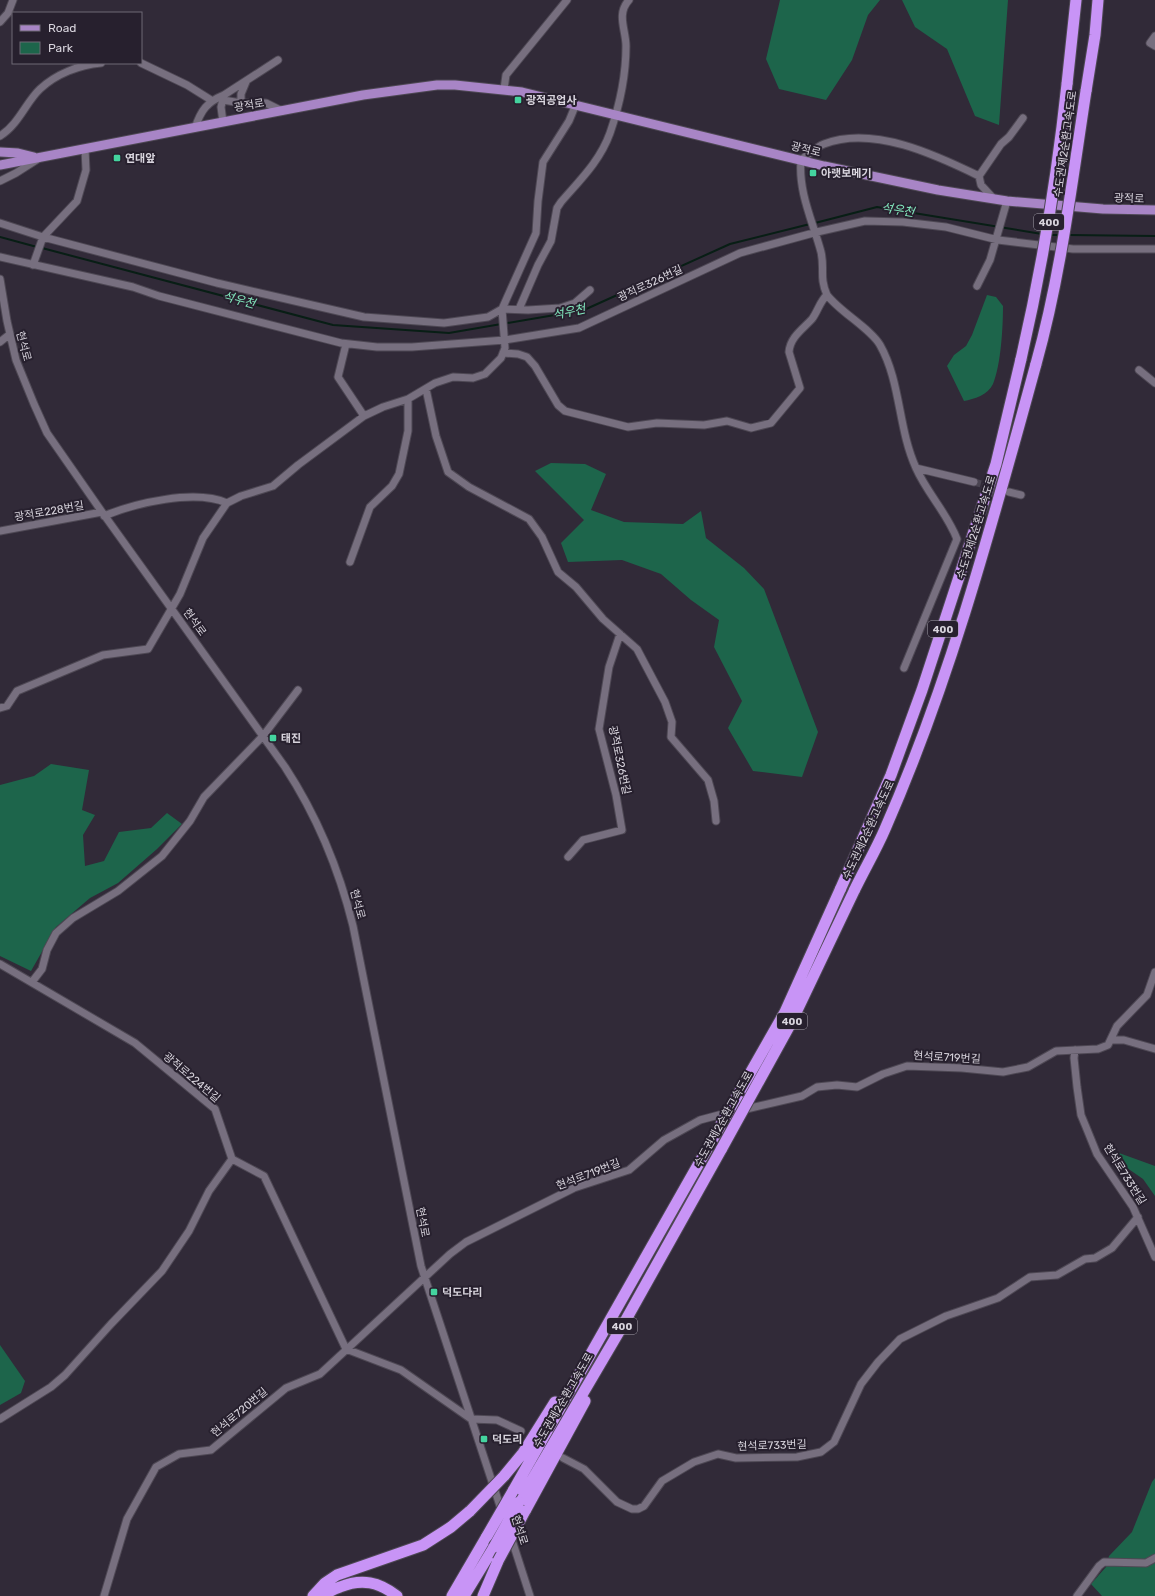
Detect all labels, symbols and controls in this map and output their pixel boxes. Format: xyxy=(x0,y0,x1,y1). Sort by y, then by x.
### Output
legend xyxy=(12,12,142,64)
text: Road xyxy=(48,21,76,35)
text: Park xyxy=(48,41,74,55)
street label: 수도권제2순환고속도로 xyxy=(1052,90,1079,198)
place label: 광적공업사 xyxy=(526,94,577,107)
marker: 광적공업사 xyxy=(513,95,523,105)
street label: 광적로 xyxy=(233,96,265,115)
street label: 광적로 xyxy=(790,140,822,159)
place label: 연대앞 xyxy=(125,152,155,165)
marker: 연대앞 xyxy=(112,153,122,163)
place label: 아랫보메기 xyxy=(821,167,872,180)
marker: 아랫보메기 xyxy=(808,168,818,178)
street label: 광적로 xyxy=(1114,191,1144,206)
water label: 석우천 xyxy=(881,200,917,220)
road number: 400 xyxy=(1034,214,1064,230)
street label: 광적로326번길 xyxy=(616,263,685,304)
water label: 석우천 xyxy=(221,289,259,312)
water label: 석우천 xyxy=(551,301,589,322)
street label: 현석로 xyxy=(13,330,34,362)
street label: 수도권제2순환고속도로 xyxy=(955,474,998,581)
street label: 광적로228번길 xyxy=(13,499,85,524)
street label: 현석로 xyxy=(180,606,209,638)
road number: 400 xyxy=(928,621,958,637)
street label: 광적로326번길 xyxy=(606,724,633,796)
place label: 태진 xyxy=(281,732,301,745)
marker: 태진 xyxy=(268,733,278,743)
street label: 수도권제2순환고속도로 xyxy=(840,779,897,882)
street label: 현석로 xyxy=(347,888,368,920)
road number: 400 xyxy=(777,1013,807,1029)
street label: 현석로719번길 xyxy=(913,1049,981,1066)
street label: 광적로224번길 xyxy=(161,1050,223,1105)
street label: 수도권제2순환고속도로 xyxy=(692,1069,755,1169)
street label: 현석로733번길 xyxy=(1101,1141,1148,1207)
street label: 현석로719번길 xyxy=(554,1156,622,1193)
street label: 현석로 xyxy=(413,1206,432,1238)
place label: 덕도다리 xyxy=(442,1286,482,1299)
marker: 덕도다리 xyxy=(429,1287,439,1297)
road number: 400 xyxy=(607,1318,637,1334)
street label: 수도권제2순환고속도로 xyxy=(531,1350,596,1450)
street label: 현석로720번길 xyxy=(208,1385,270,1440)
place label: 덕도리 xyxy=(492,1433,522,1446)
marker: 덕도리 xyxy=(479,1434,489,1444)
street label: 현석로733번길 xyxy=(737,1438,807,1453)
street label: 현석로 xyxy=(509,1514,530,1547)

